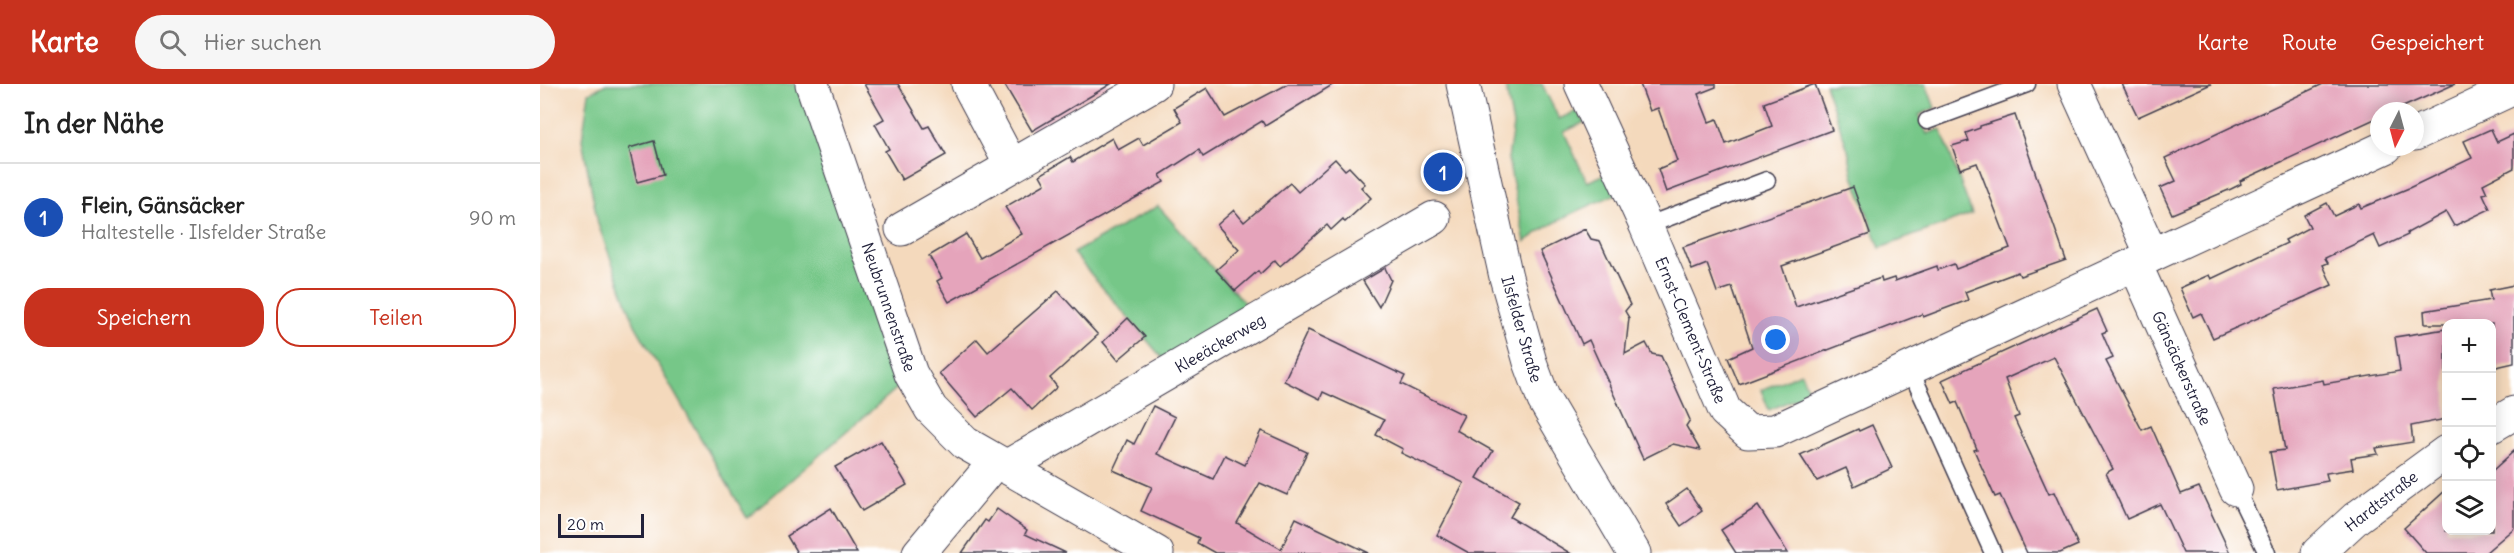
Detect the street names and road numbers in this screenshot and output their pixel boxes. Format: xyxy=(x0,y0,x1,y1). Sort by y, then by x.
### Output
street label: Neubrunnenstraße xyxy=(857,240,921,374)
street label: Ernst-Clement-Straße xyxy=(1651,254,1731,406)
street label: Ilsfelder Straße xyxy=(1497,273,1547,385)
street label: Gänsäckerstraße xyxy=(2148,308,2216,428)
street label: Kleeäckerweg xyxy=(1171,309,1269,377)
street label: Hardtstraße xyxy=(2340,466,2422,536)

